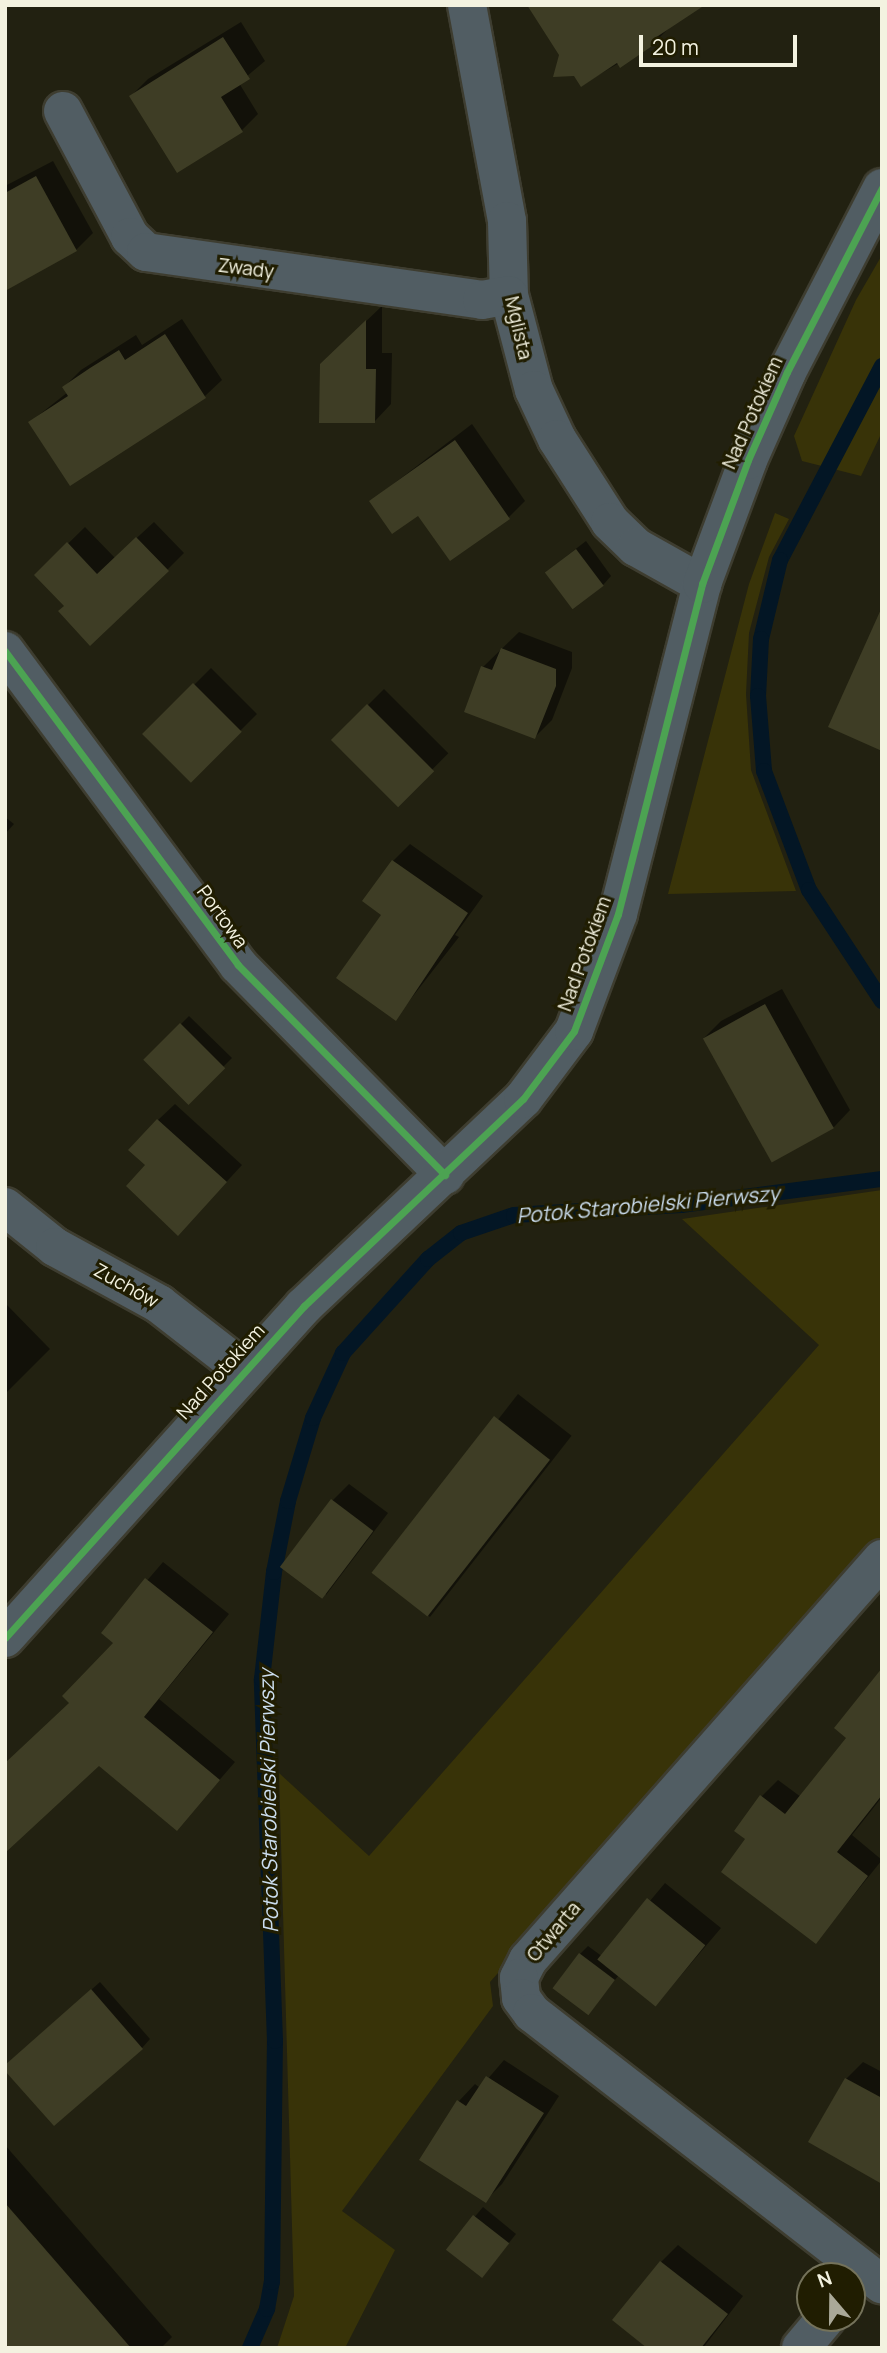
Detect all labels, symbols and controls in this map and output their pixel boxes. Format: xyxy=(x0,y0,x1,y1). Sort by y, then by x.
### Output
scale bar xyxy=(642,21,800,65)
text: 20 m xyxy=(652,33,699,61)
street label: Zwady xyxy=(217,254,275,284)
street label: Mglista xyxy=(500,294,536,362)
street label: Nad Potokiem xyxy=(718,353,788,473)
street label: Portowa xyxy=(192,881,252,953)
street label: Nad Potokiem xyxy=(554,893,616,1015)
water label: Potok Starobielski Pierwszy xyxy=(515,1180,781,1228)
street label: Zuchów xyxy=(90,1259,162,1313)
street label: Nad Potokiem xyxy=(172,1320,270,1424)
water label: Potok Starobielski Pierwszy xyxy=(253,1669,283,1933)
street label: Otwarta xyxy=(522,1898,586,1966)
north arrow xyxy=(796,2262,866,2332)
text: N xyxy=(814,2265,835,2294)

